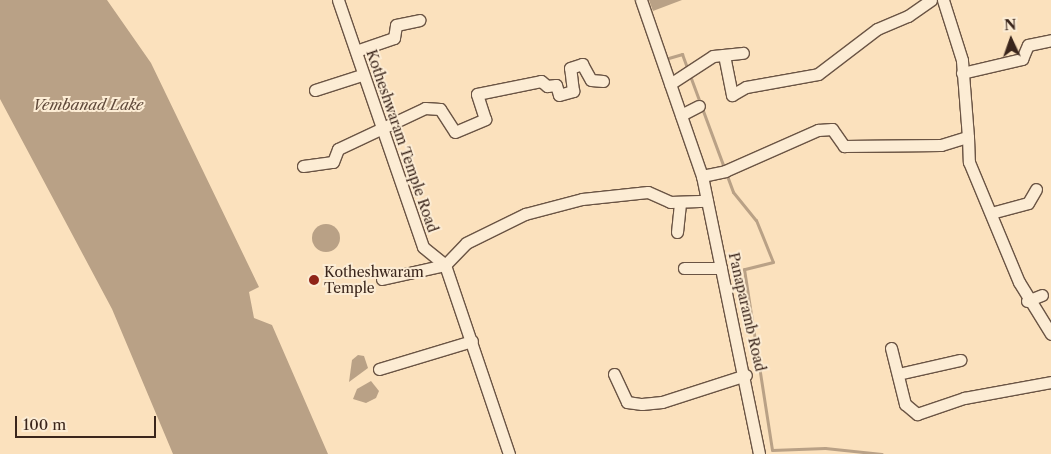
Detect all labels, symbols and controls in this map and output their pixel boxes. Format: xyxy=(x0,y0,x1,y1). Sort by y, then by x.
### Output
north arrow xyxy=(986,15,1036,65)
text: N xyxy=(1004,16,1017,34)
street label: Kotheshwaram Temple Road xyxy=(363,47,441,235)
water label: Vembanad Lake xyxy=(33,96,143,114)
street label: Panaparamb Road xyxy=(725,251,769,373)
place label: Kotheshwaram Temple xyxy=(324,264,424,296)
marker: Kotheshwaram Temple xyxy=(308,274,320,286)
scale bar xyxy=(18,406,159,438)
text: 100 m xyxy=(23,415,66,434)

